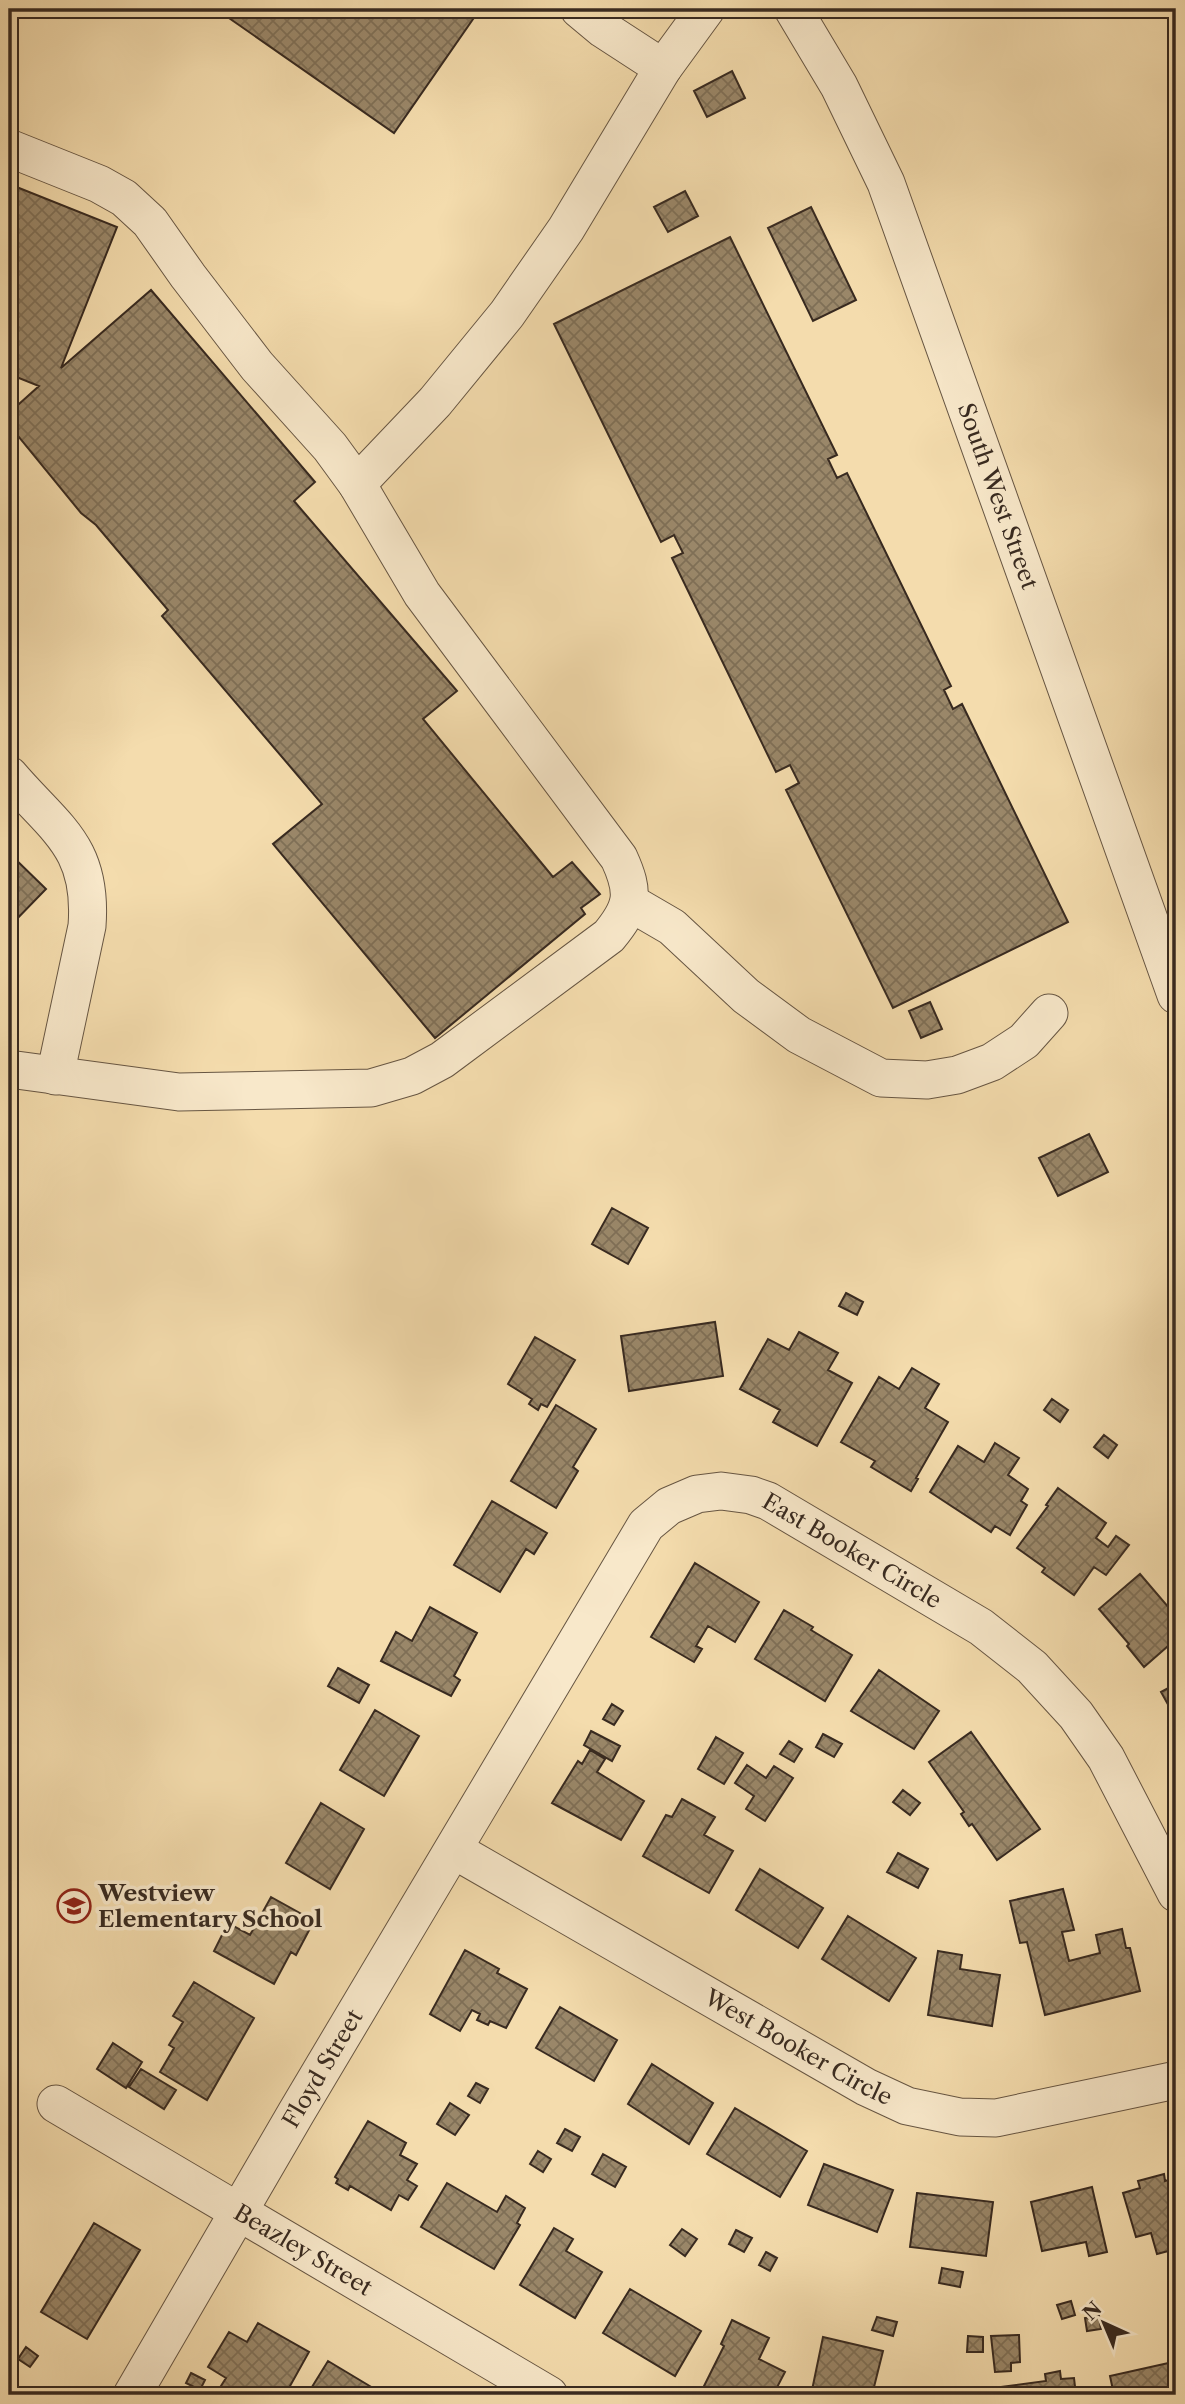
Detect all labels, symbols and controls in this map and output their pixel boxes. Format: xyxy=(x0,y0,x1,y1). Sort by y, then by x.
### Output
street label: South West Street xyxy=(952,399,1044,593)
street label: East Booker Circle xyxy=(758,1487,947,1615)
place label: Westview Elementary School xyxy=(97,1879,322,1933)
school or university icon: Westview Elementary School xyxy=(55,1887,93,1925)
street label: West Booker Circle xyxy=(699,1983,897,2111)
street label: Floyd Street xyxy=(277,2004,368,2133)
street label: Beazley Street xyxy=(229,2198,377,2302)
north arrow xyxy=(1070,2288,1140,2358)
text: N xyxy=(1079,2297,1106,2325)

